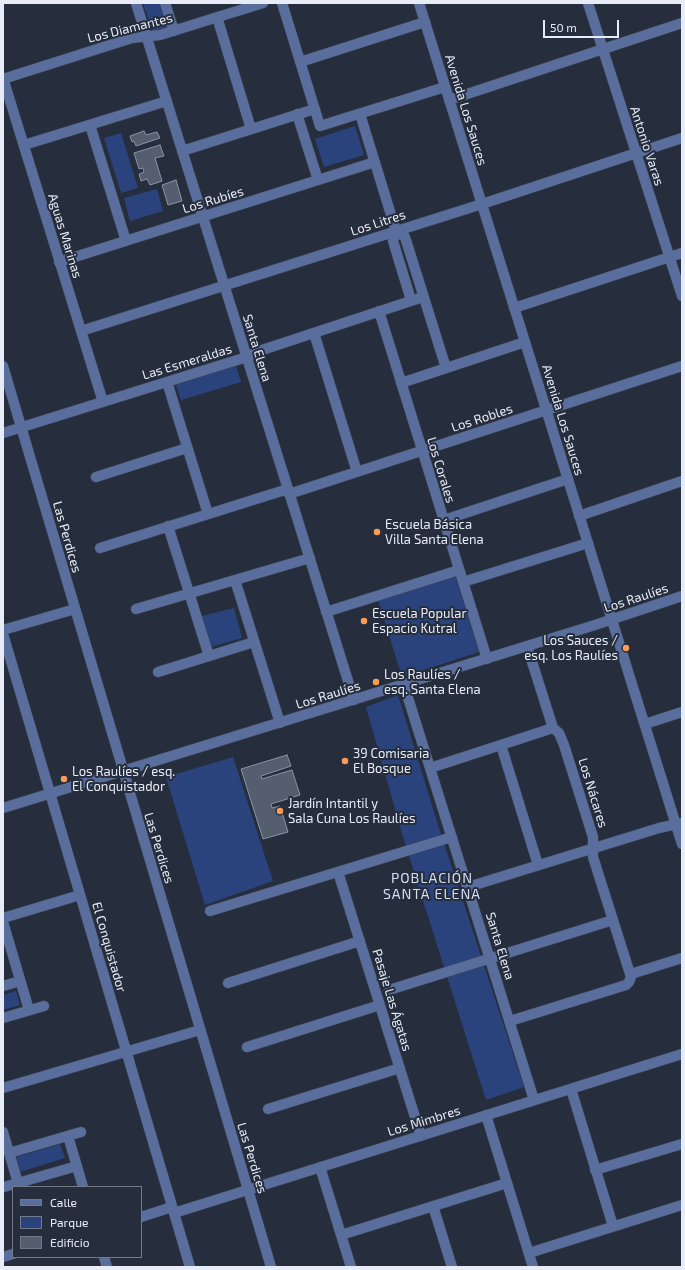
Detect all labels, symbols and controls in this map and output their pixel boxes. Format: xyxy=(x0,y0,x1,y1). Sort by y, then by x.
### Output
street label: Los Diamantes xyxy=(86,10,174,46)
scale bar xyxy=(545,12,621,38)
text: 50 m xyxy=(550,20,577,34)
street label: Avenida Los Sauces xyxy=(442,53,490,167)
street label: Antonio Varas xyxy=(627,104,667,188)
street label: Los Rubíes xyxy=(180,183,246,217)
street label: Aguas Marinas xyxy=(45,192,85,280)
street label: Los Litres xyxy=(348,207,408,239)
street label: Santa Elena xyxy=(239,312,275,384)
street label: Las Esmeraldas xyxy=(140,341,234,383)
street label: Avenida Los Sauces xyxy=(539,363,587,477)
street label: Los Robles xyxy=(449,401,515,435)
street label: Los Corales xyxy=(424,435,458,505)
street label: Las Perdices xyxy=(49,500,85,574)
place label: Escuela Básica Villa Santa Elena xyxy=(385,517,484,548)
marker: Escuela Básica Villa Santa Elena xyxy=(372,527,382,537)
street label: Los Raulíes xyxy=(602,580,670,616)
place label: Escuela Popular Espacio Kutral xyxy=(372,606,467,637)
marker: Escuela Popular Espacio Kutral xyxy=(359,616,369,626)
place label: Los Sauces / esq. Los Raulíes xyxy=(524,633,618,664)
marker: Los Sauces / esq. Los Raulíes xyxy=(621,643,631,653)
place label: Los Raulíes / esq. Santa Elena xyxy=(384,667,481,698)
marker: Los Raulíes / esq. Santa Elena xyxy=(371,677,381,687)
street label: Los Raulíes xyxy=(294,678,362,712)
place label: 39 Comisaria El Bosque xyxy=(353,746,429,777)
marker: 39 Comisaria El Bosque xyxy=(340,756,350,766)
street label: Los Nácares xyxy=(575,756,611,830)
place label: Los Raulíes / esq. El Conquistador xyxy=(72,764,175,795)
marker: Los Raulíes / esq. El Conquistador xyxy=(59,774,69,784)
place label: Jardín Intantil y Sala Cuna Los Raulíes xyxy=(288,796,416,827)
marker: Jardín Intantil y Sala Cuna Los Raulíes xyxy=(275,806,285,816)
street label: Las Perdices xyxy=(141,811,177,885)
district label: POBLACIÓN SANTA ELENA xyxy=(383,870,481,902)
street label: El Conquistador xyxy=(89,900,129,994)
street label: Santa Elena xyxy=(482,910,518,982)
street label: Pasaje Las Ágatas xyxy=(369,947,415,1053)
street label: Los Mimbres xyxy=(386,1102,462,1140)
street label: Las Perdices xyxy=(234,1121,270,1195)
legend xyxy=(12,1186,142,1258)
text: Calle xyxy=(50,1195,77,1209)
text: Parque xyxy=(50,1215,88,1229)
text: Edificio xyxy=(50,1235,90,1249)

